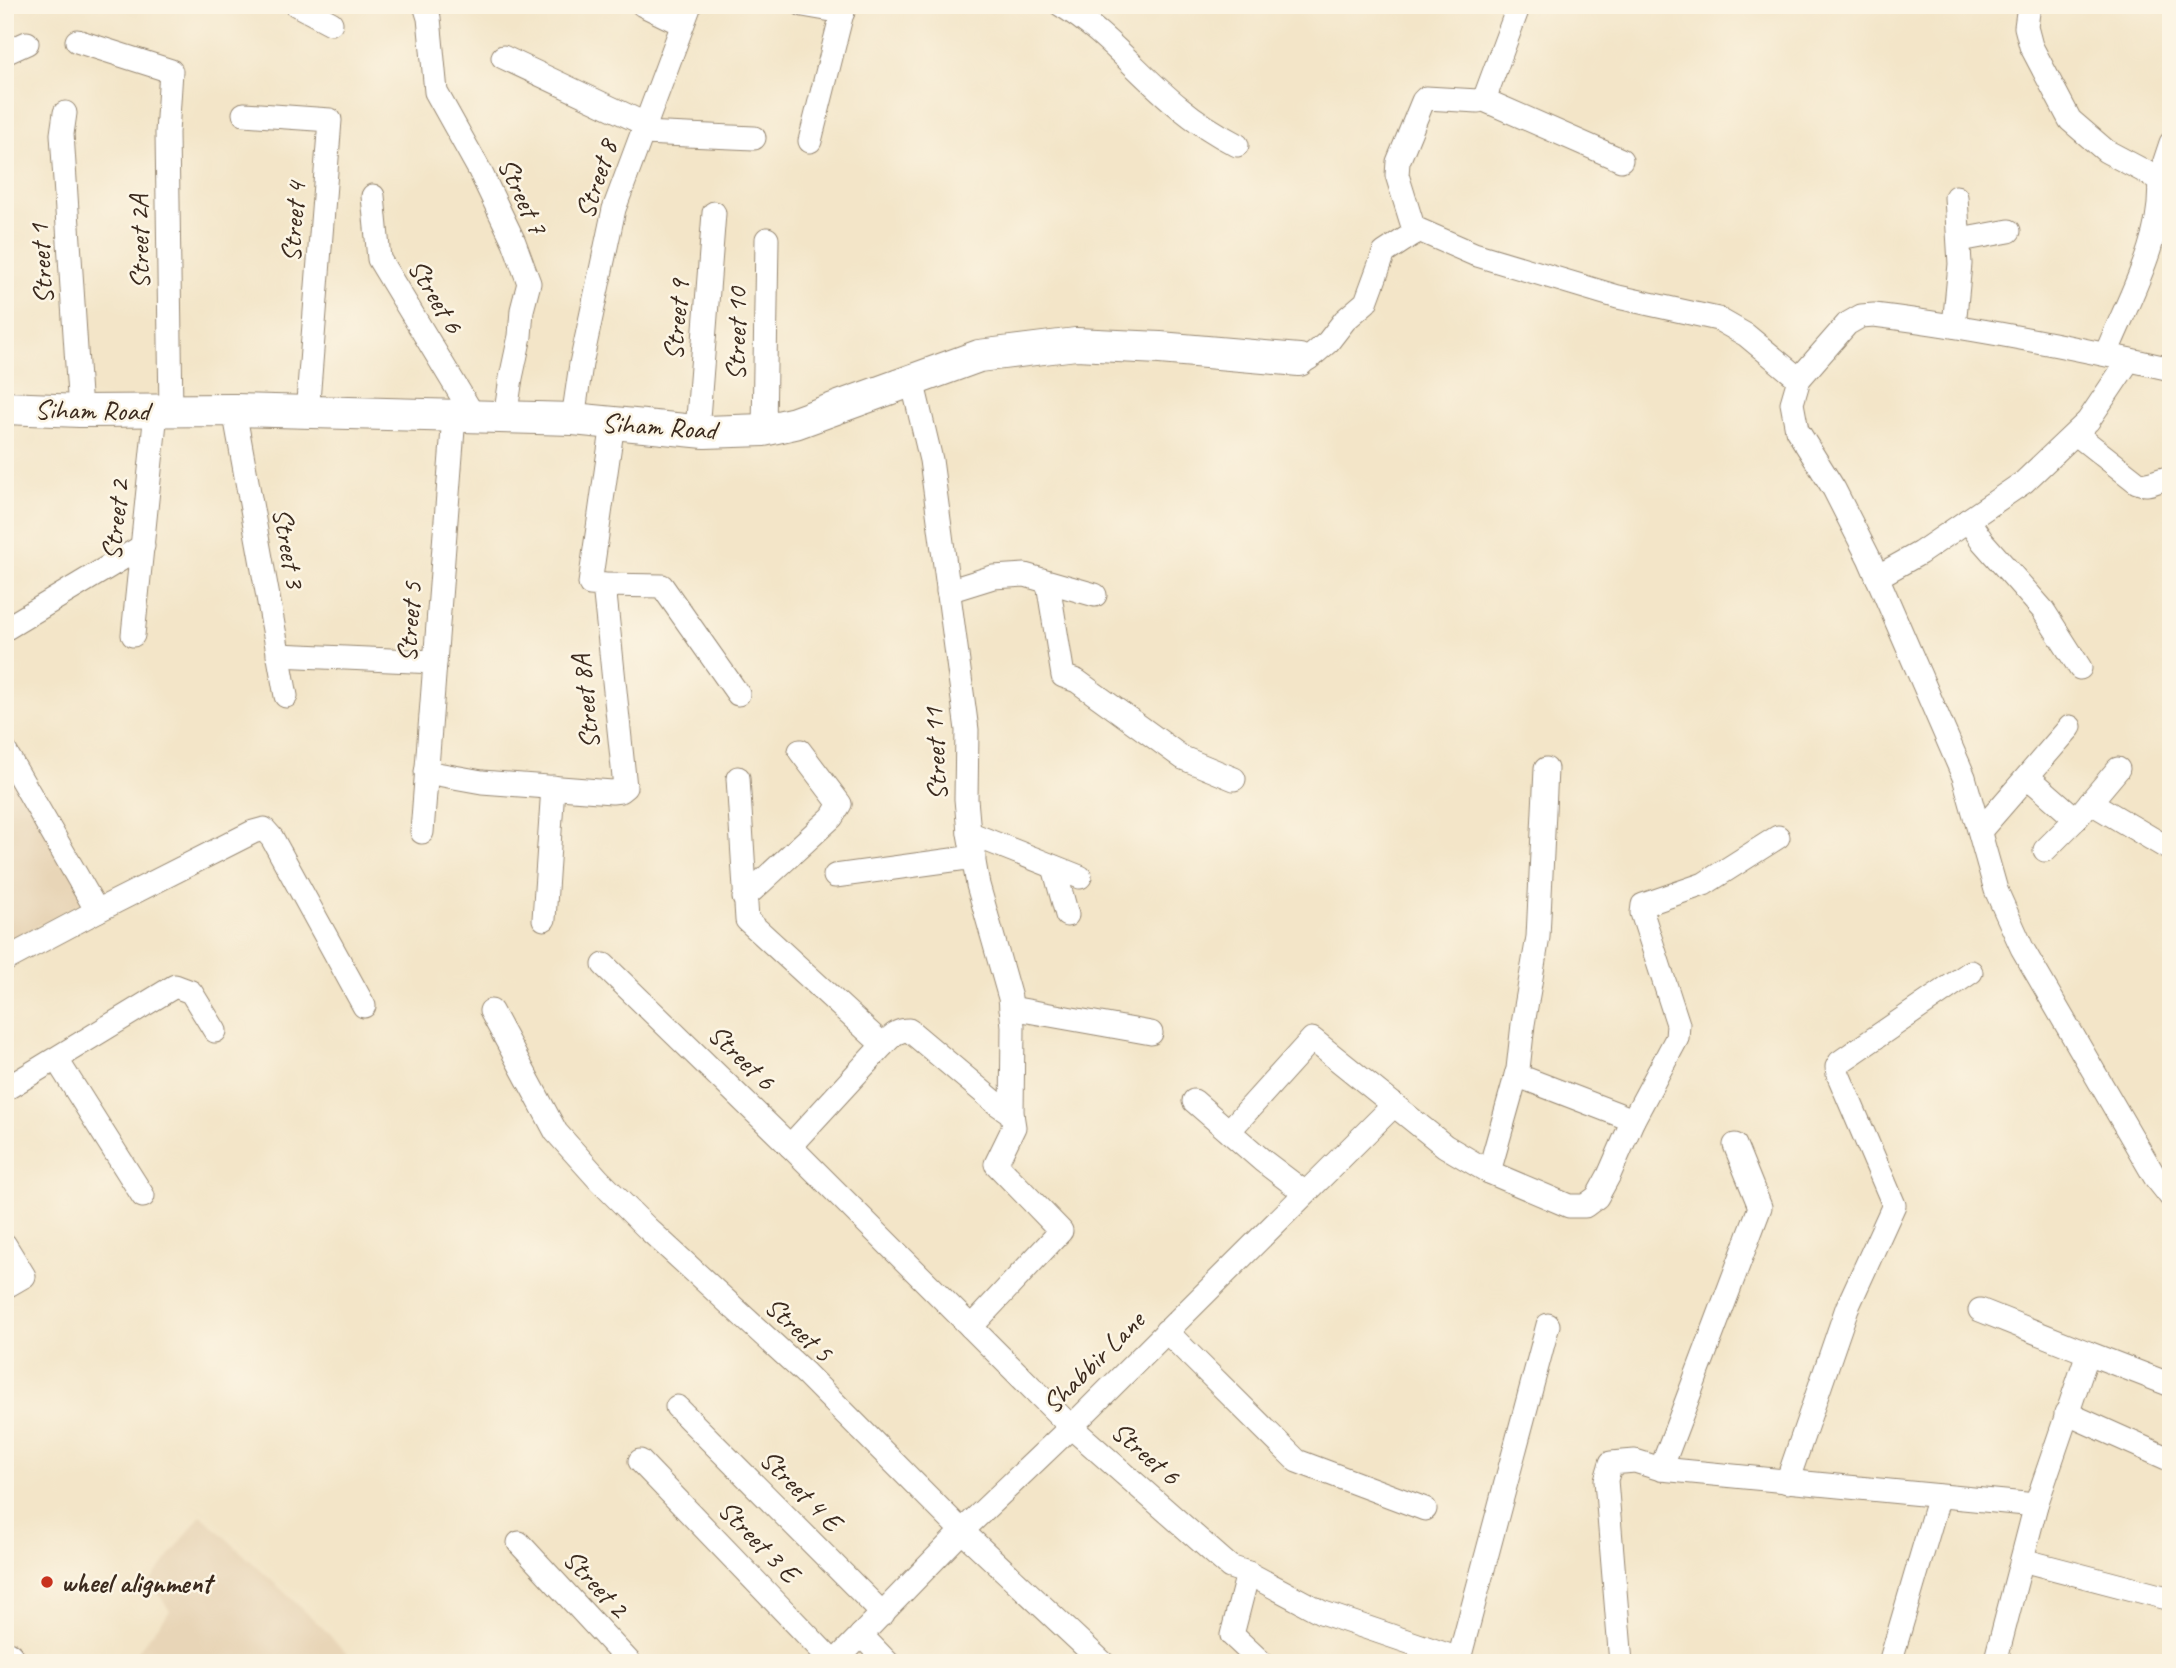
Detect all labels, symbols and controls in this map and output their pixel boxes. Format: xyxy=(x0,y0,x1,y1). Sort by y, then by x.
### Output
street label: Street 8 xyxy=(567,133,626,223)
street label: Street 7 xyxy=(490,152,556,241)
street label: Street 4 xyxy=(273,178,313,263)
street label: Street 2A xyxy=(121,193,157,290)
street label: Street 1 xyxy=(21,221,61,305)
street label: Street 6 xyxy=(400,253,472,341)
street label: Street 9 xyxy=(655,276,697,362)
street label: Street 10 xyxy=(718,285,754,381)
street label: Siham Road xyxy=(34,392,154,429)
street label: Siham Road xyxy=(601,405,721,448)
street label: Street 2 xyxy=(93,476,137,562)
street label: Street 3 xyxy=(265,505,314,593)
street label: Street 5 xyxy=(389,579,429,663)
street label: Street 8A xyxy=(562,651,607,751)
street label: Street 11 xyxy=(915,705,955,801)
street label: Street 6 xyxy=(701,1016,784,1098)
street label: Street 5 xyxy=(758,1289,841,1370)
street label: Shabbir Lane xyxy=(1034,1302,1153,1421)
street label: Street 6 xyxy=(1104,1413,1189,1493)
street label: Street 4 E xyxy=(753,1442,852,1541)
street label: Street 3 E xyxy=(711,1492,809,1592)
street label: Street 2 xyxy=(556,1542,638,1626)
place label: wheel alignment xyxy=(61,1565,216,1600)
marker: wheel alignment xyxy=(39,1574,55,1590)

